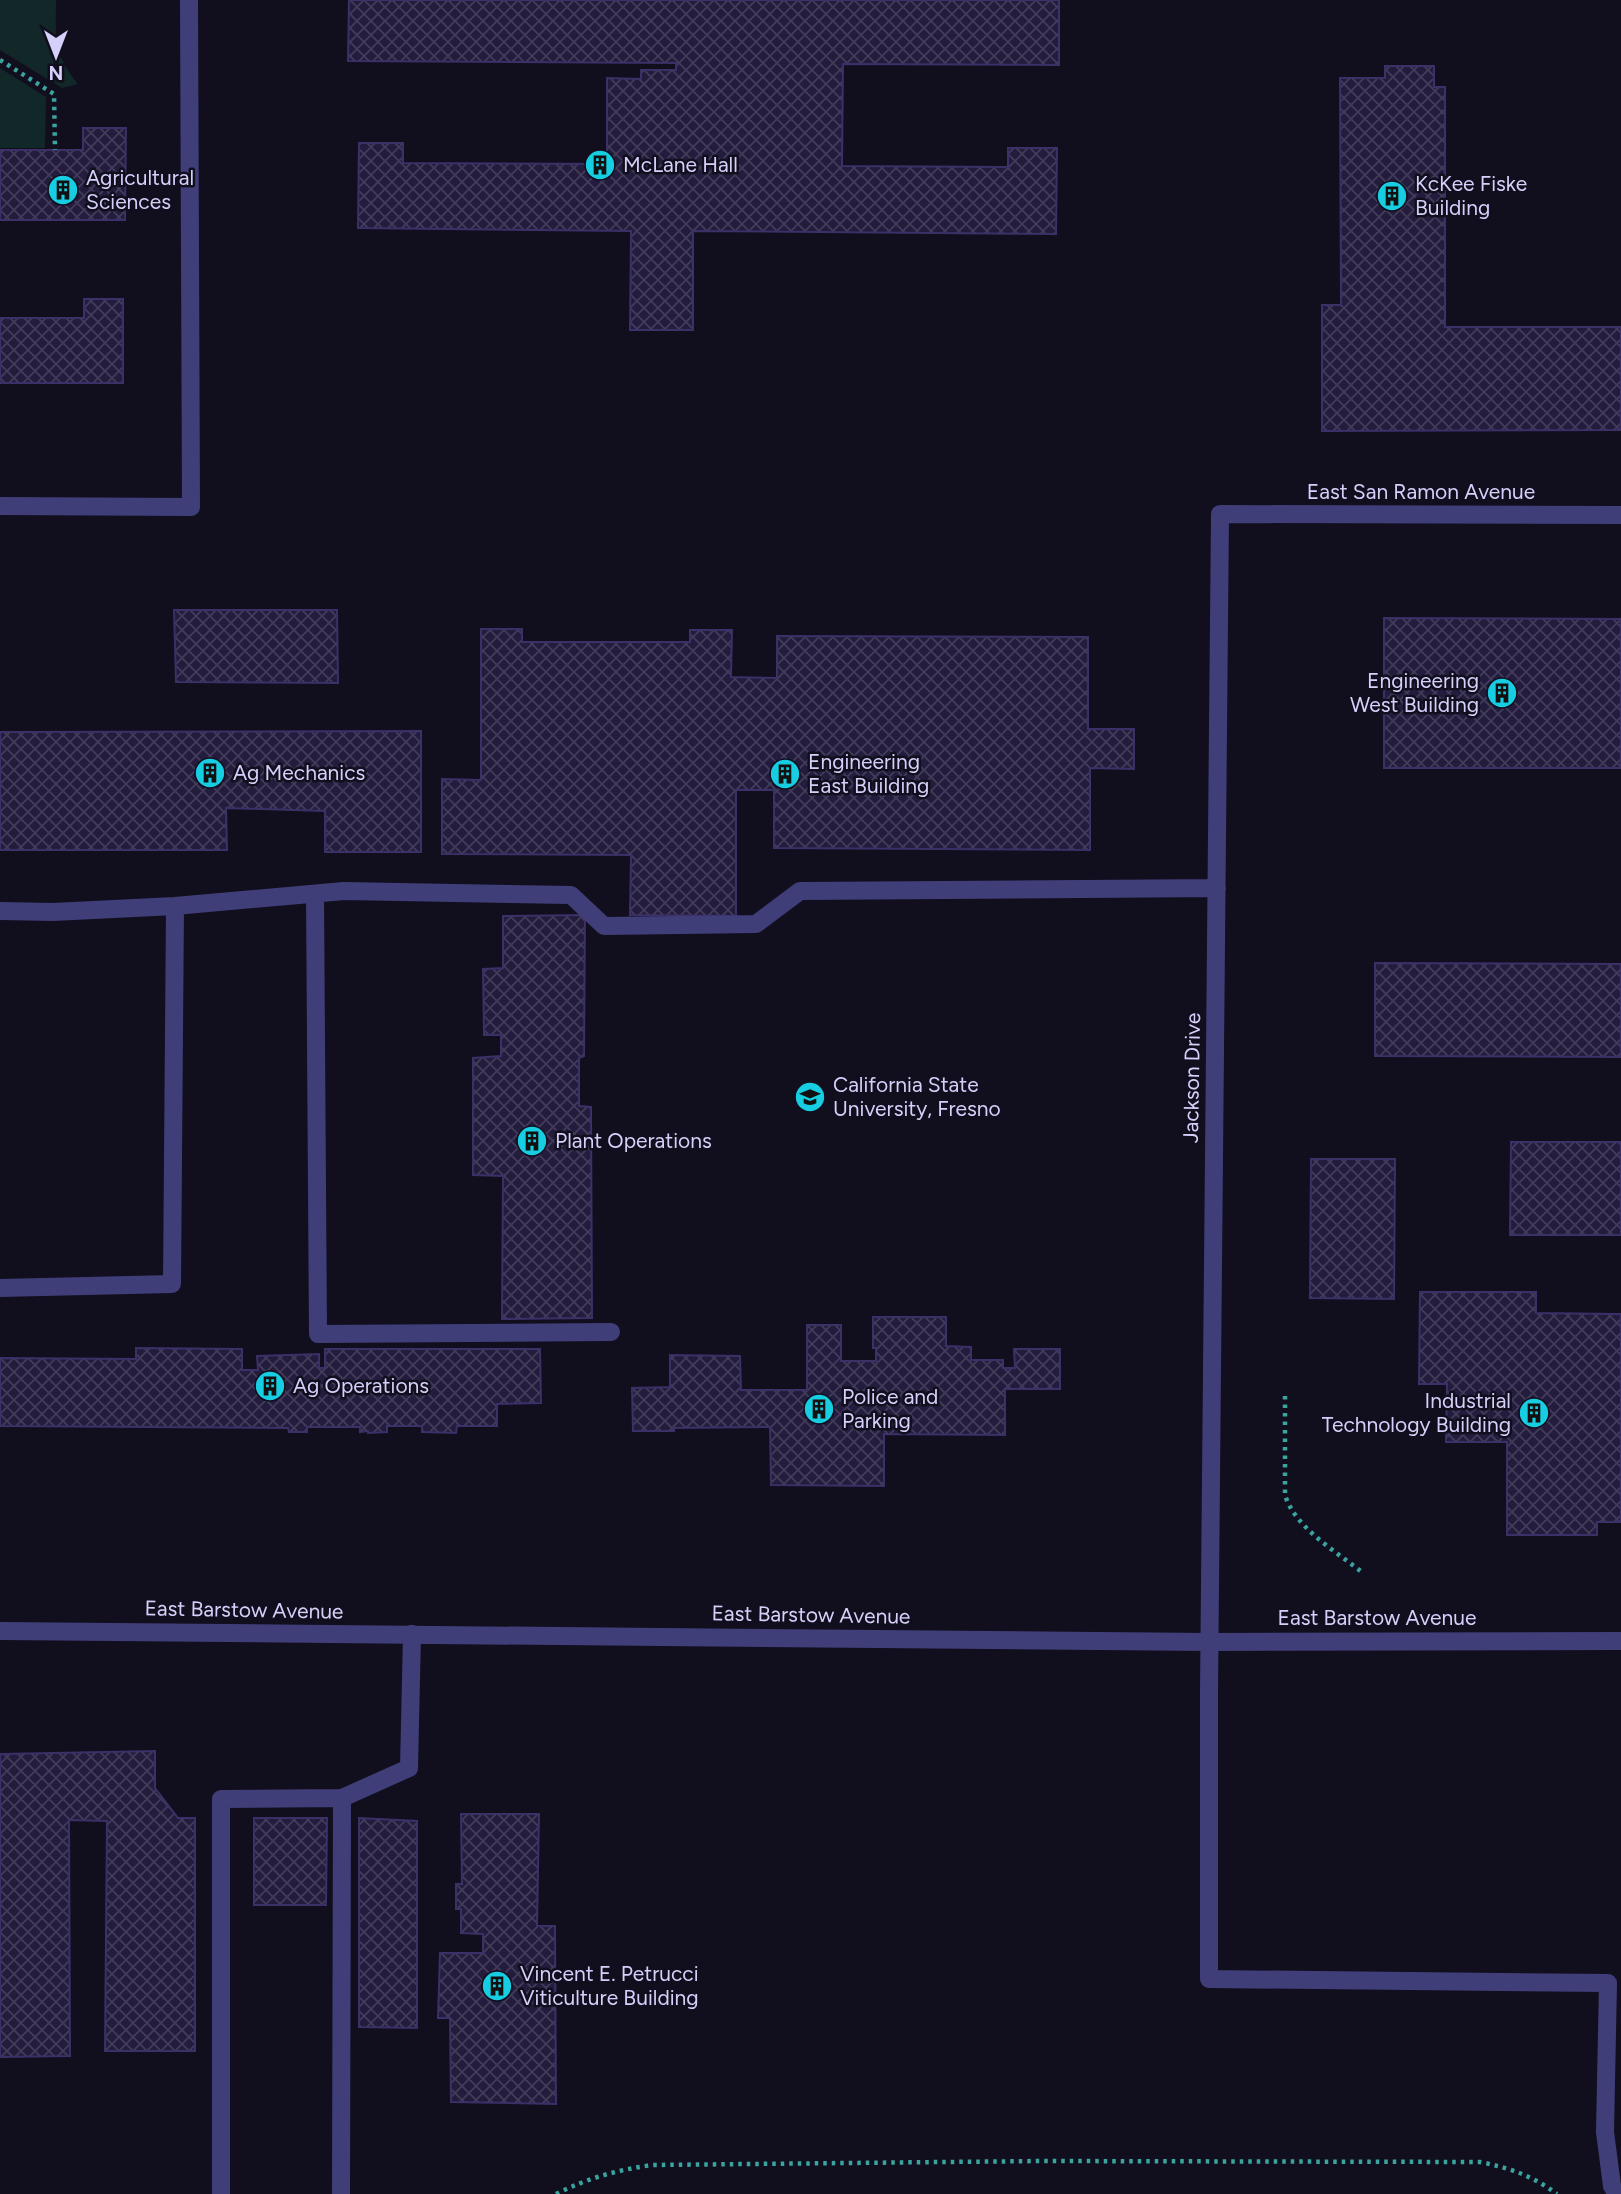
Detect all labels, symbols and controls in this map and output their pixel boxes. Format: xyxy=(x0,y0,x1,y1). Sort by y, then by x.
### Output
north arrow xyxy=(21,21,91,91)
text: N xyxy=(49,61,63,84)
building icon: McLane Hall xyxy=(583,148,617,182)
place label: McLane Hall xyxy=(623,152,738,177)
place label: Agricultural Sciences xyxy=(86,165,194,214)
place label: KcKee Fiske Building xyxy=(1415,171,1527,220)
building icon: Agricultural Sciences xyxy=(46,173,80,207)
building icon: KcKee Fiske Building xyxy=(1375,179,1409,213)
street label: East San Ramon Avenue xyxy=(1307,479,1535,504)
place label: Engineering West Building xyxy=(1350,668,1479,717)
building icon: Engineering West Building xyxy=(1485,676,1519,710)
place label: Engineering East Building xyxy=(808,749,929,798)
building icon: Ag Mechanics xyxy=(193,756,227,790)
building icon: Engineering East Building xyxy=(768,757,802,791)
place label: Ag Mechanics xyxy=(233,760,365,785)
street label: Jackson Drive xyxy=(1178,1013,1205,1143)
place label: California State University, Fresno xyxy=(833,1072,1001,1121)
school or university icon: California State University, Fresno xyxy=(793,1080,827,1114)
building icon: Plant Operations xyxy=(515,1124,549,1158)
place label: Plant Operations xyxy=(555,1128,712,1153)
building icon: Ag Operations xyxy=(253,1369,287,1403)
place label: Ag Operations xyxy=(293,1373,429,1398)
place label: Police and Parking xyxy=(842,1384,938,1433)
place label: Industrial Technology Building xyxy=(1322,1388,1511,1437)
building icon: Police and Parking xyxy=(802,1392,836,1426)
building icon: Industrial Technology Building xyxy=(1517,1396,1551,1430)
street label: East Barstow Avenue xyxy=(144,1595,344,1624)
street label: East Barstow Avenue xyxy=(711,1600,911,1629)
street label: East Barstow Avenue xyxy=(1278,1605,1476,1630)
place label: Vincent E. Petrucci Viticulture Building xyxy=(520,1961,699,2010)
building icon: Vincent E. Petrucci Viticulture Building xyxy=(480,1969,514,2003)

